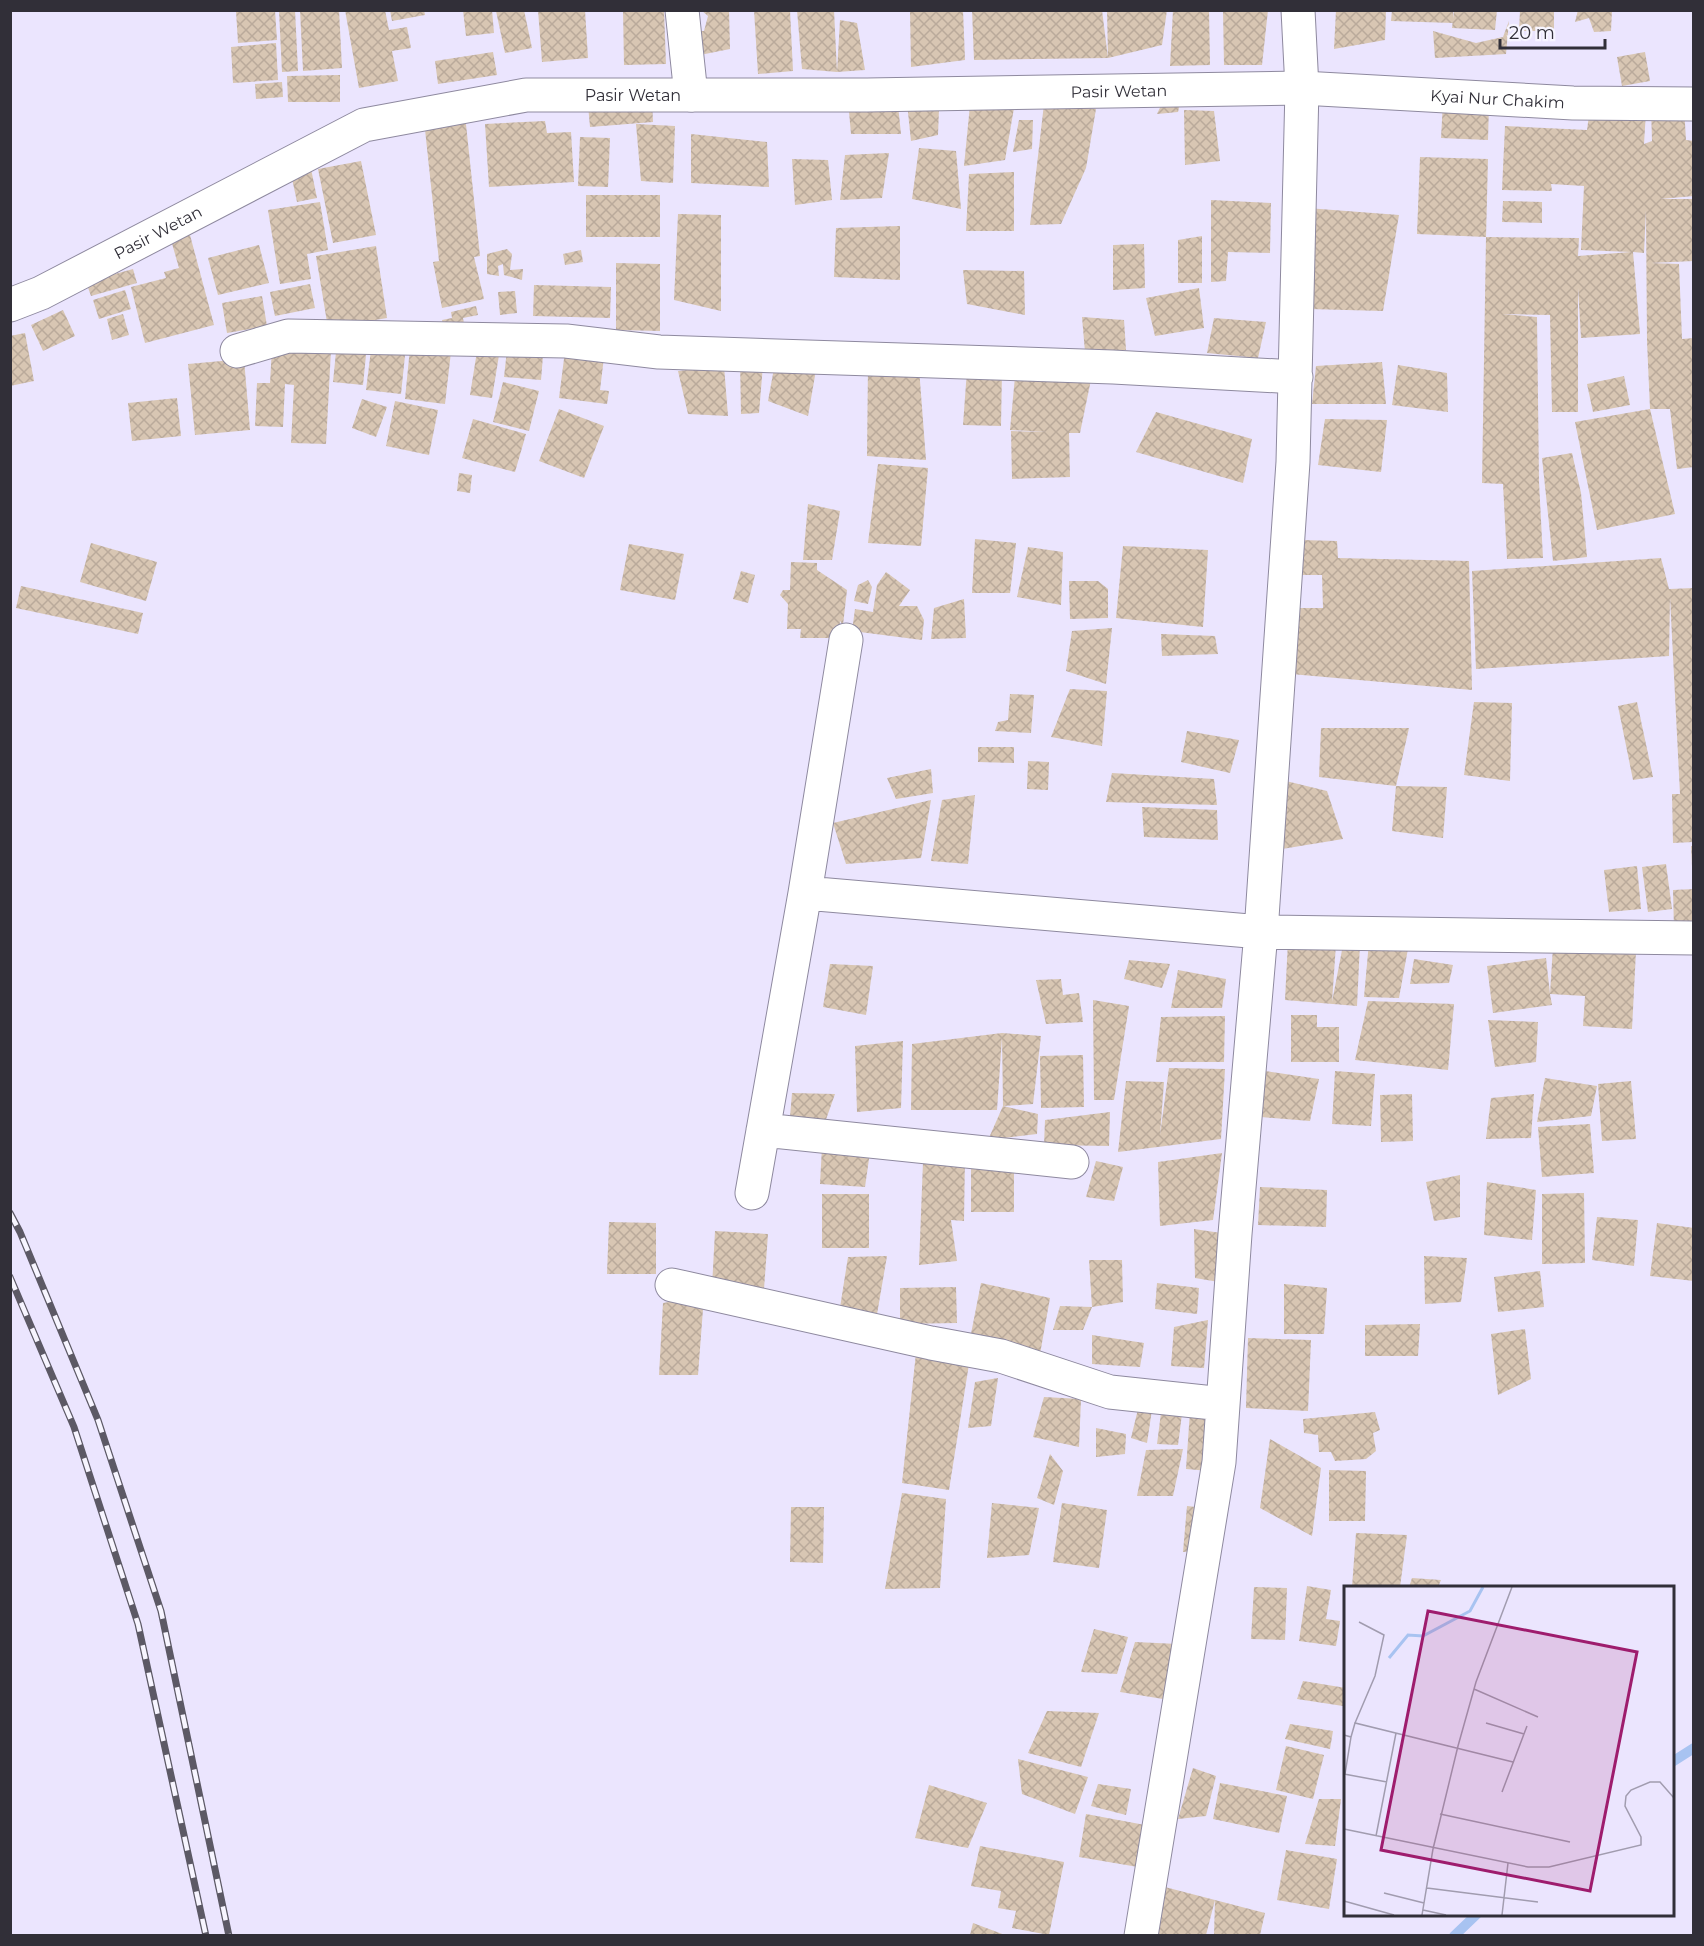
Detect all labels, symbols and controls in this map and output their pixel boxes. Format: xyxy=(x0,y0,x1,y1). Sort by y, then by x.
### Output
scale bar xyxy=(1500,12,1605,50)
text: 20 m xyxy=(1509,22,1555,44)
street label: Pasir Wetan xyxy=(1071,81,1167,102)
street label: Pasir Wetan xyxy=(585,86,681,105)
street label: Kyai Nur Chakim xyxy=(1430,86,1565,113)
street label: Pasir Wetan xyxy=(111,202,205,263)
inset map xyxy=(1344,1586,1674,1916)

